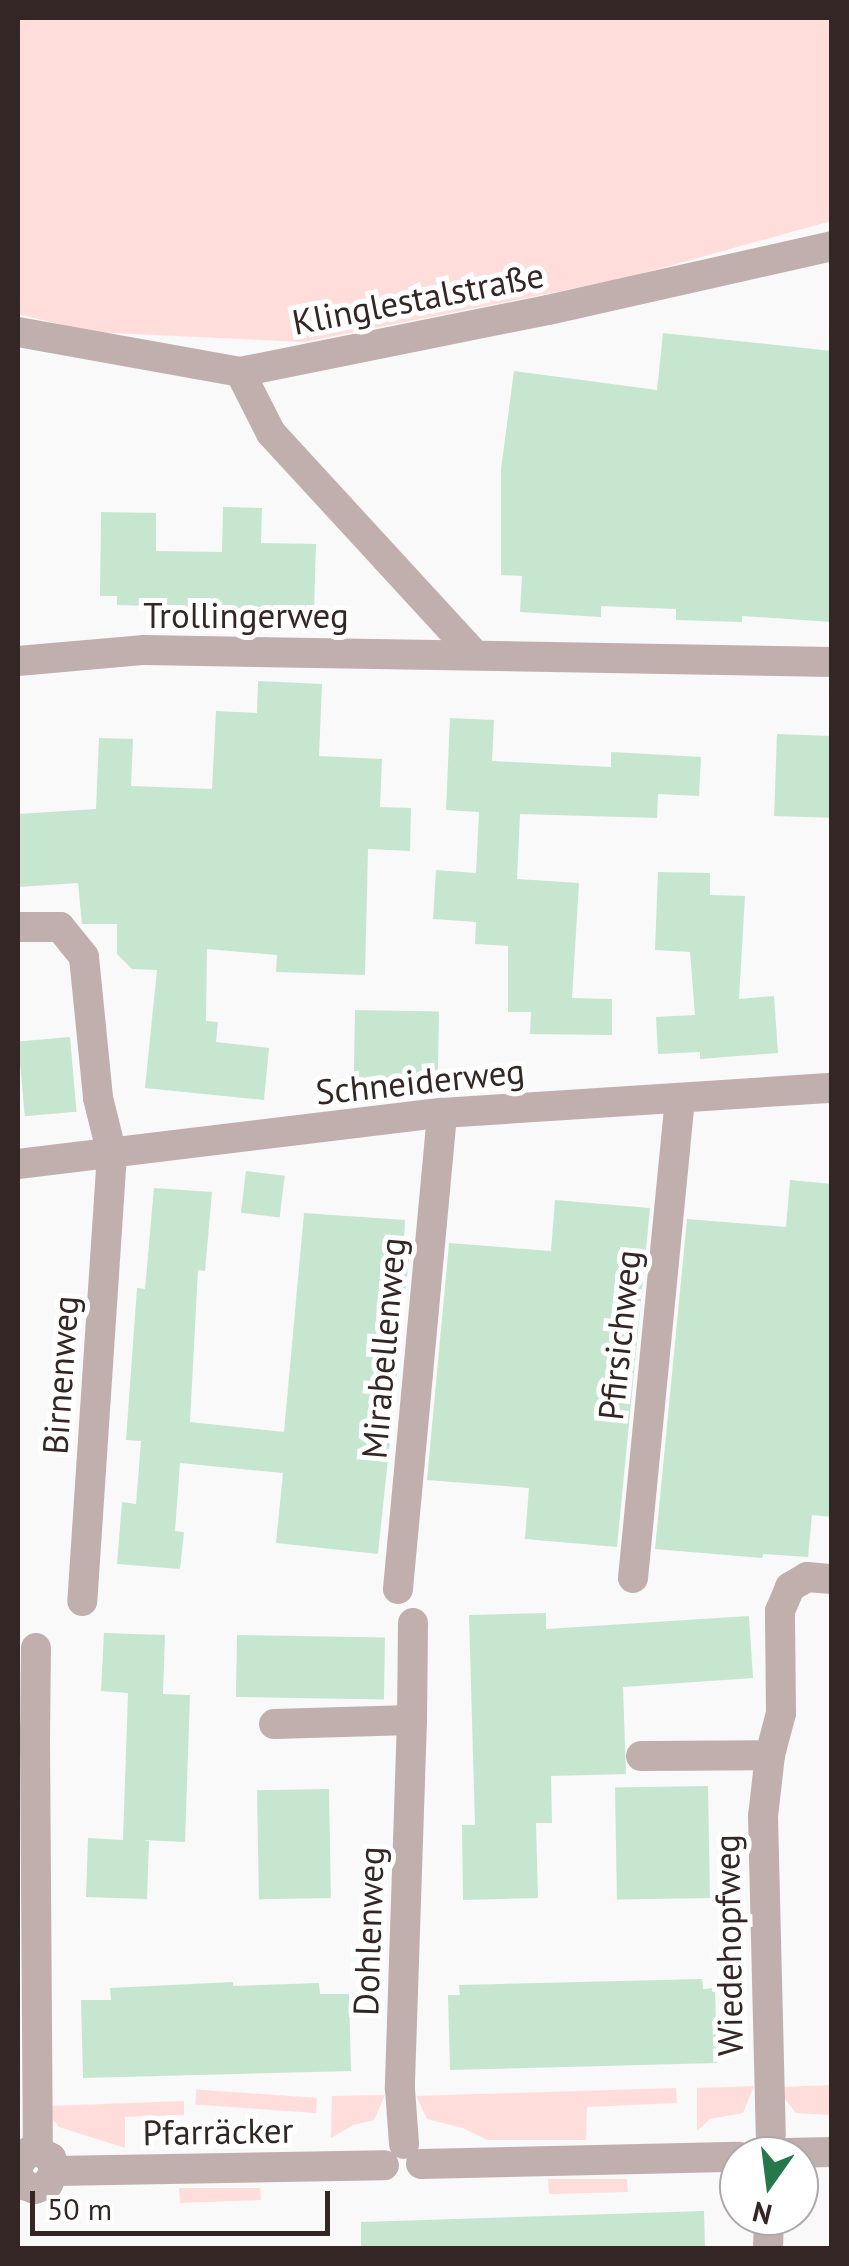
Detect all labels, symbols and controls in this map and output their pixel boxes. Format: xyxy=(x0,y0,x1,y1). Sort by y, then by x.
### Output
street label: Klinglestalstraße xyxy=(289,253,547,343)
street label: Trollingerweg xyxy=(143,594,349,636)
street label: Schneiderweg xyxy=(313,1049,527,1113)
street label: Mirabellenweg xyxy=(352,1236,414,1460)
street label: Pfirsichweg xyxy=(589,1248,649,1422)
street label: Birnenweg xyxy=(33,1294,87,1456)
street label: Wiedehopfweg xyxy=(705,1834,751,2056)
street label: Dohlenweg xyxy=(344,1846,392,2016)
street label: Pfarräcker xyxy=(142,2109,294,2153)
north arrow xyxy=(719,2136,819,2236)
scale bar xyxy=(35,2171,335,2233)
text: 50 m xyxy=(47,2189,112,2228)
text: N xyxy=(749,2193,776,2234)

